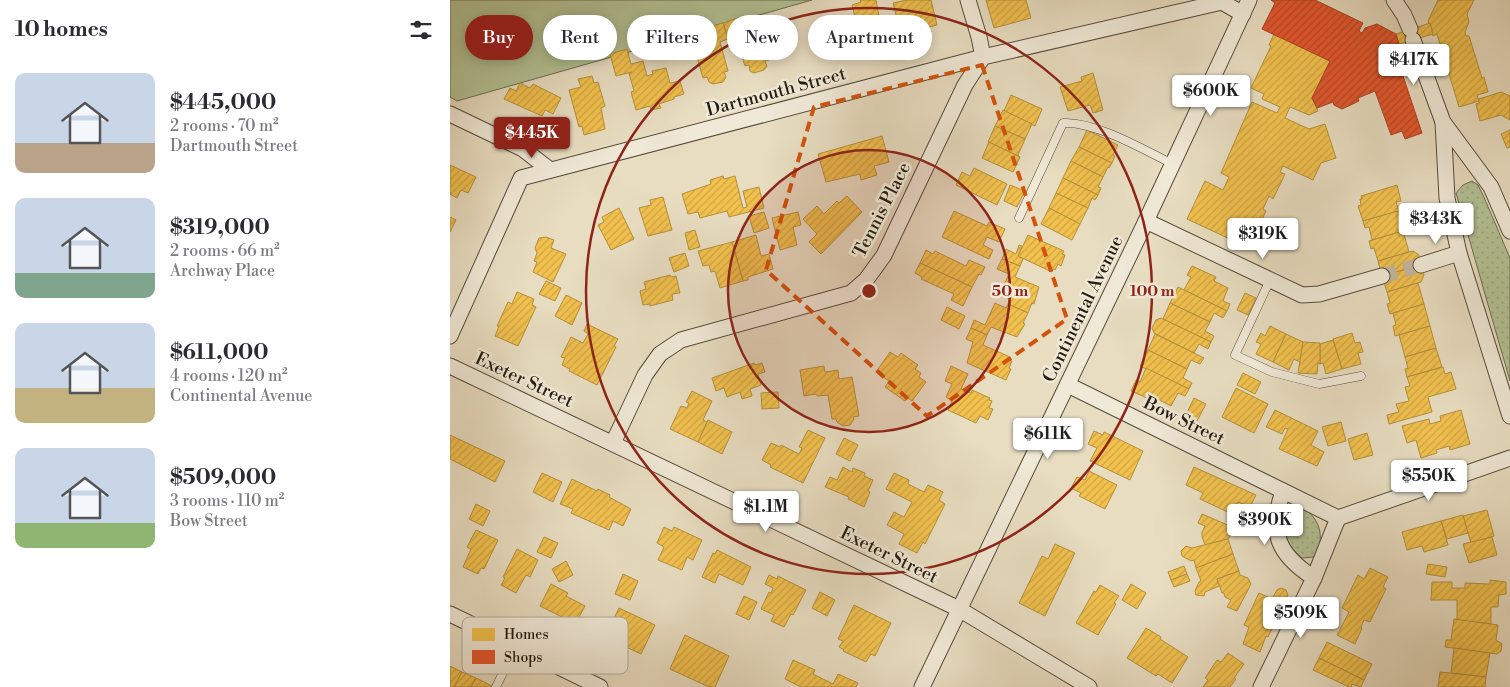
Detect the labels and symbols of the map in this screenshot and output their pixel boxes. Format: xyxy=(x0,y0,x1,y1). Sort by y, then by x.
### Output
pin: $417K xyxy=(1379,44,1449,86)
street label: Dartmouth Street xyxy=(704,62,849,122)
pin: $600K xyxy=(1176,74,1246,117)
pin: $445K xyxy=(497,116,567,159)
street label: Tennis Place xyxy=(848,158,916,262)
pin: $343K xyxy=(1401,202,1471,245)
pin: $319K xyxy=(1228,218,1298,260)
street label: Continental Avenue xyxy=(1038,232,1128,386)
centre of rings xyxy=(860,282,878,300)
text: 50 m xyxy=(992,282,1028,301)
text: 100 m xyxy=(1130,282,1175,301)
street label: Exeter Street xyxy=(471,347,577,413)
street label: Bow Street xyxy=(1139,391,1229,451)
pin: $611K xyxy=(1013,418,1083,460)
pin: $550K xyxy=(1394,460,1464,502)
pin: $1.1M xyxy=(731,490,801,533)
pin: $390K xyxy=(1230,504,1300,546)
street label: Exeter Street xyxy=(836,521,942,589)
pin: $509K xyxy=(1266,596,1336,639)
legend xyxy=(462,617,628,674)
text: Homes xyxy=(504,626,549,644)
text: Shops xyxy=(504,649,542,667)

